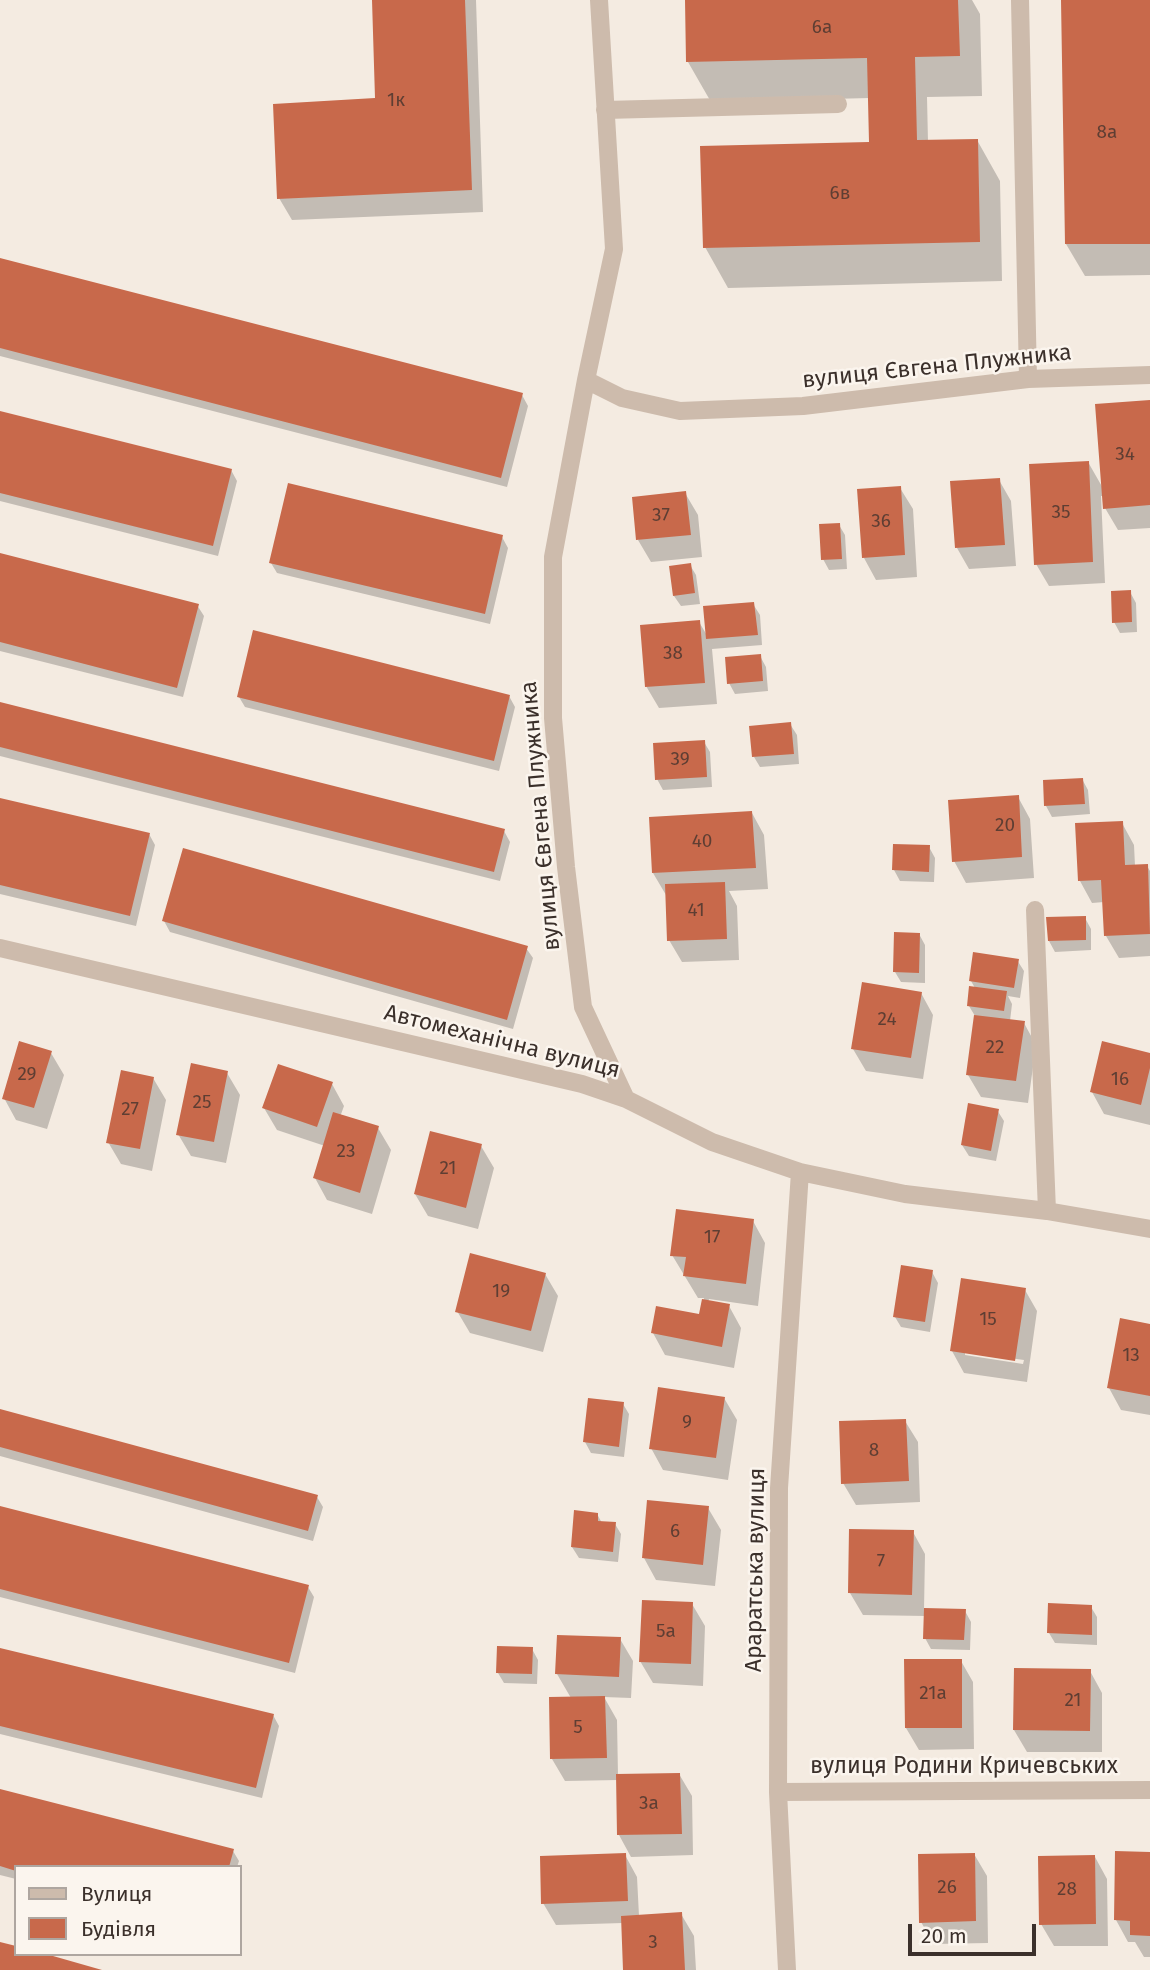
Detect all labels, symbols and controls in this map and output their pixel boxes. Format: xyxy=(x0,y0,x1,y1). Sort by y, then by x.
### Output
house number: 6а xyxy=(812,17,832,39)
house number: 1к xyxy=(387,90,405,112)
house number: 8а xyxy=(1097,122,1117,144)
house number: 6в xyxy=(830,183,850,205)
street label: вулиця Євгена Плужника xyxy=(801,339,1073,395)
house number: 34 xyxy=(1115,444,1135,466)
house number: 35 xyxy=(1052,502,1070,524)
house number: 37 xyxy=(652,505,670,527)
house number: 36 xyxy=(871,511,891,533)
house number: 38 xyxy=(663,643,683,665)
street label: вулиця Євгена Плужника xyxy=(515,680,567,952)
house number: 39 xyxy=(670,749,690,771)
house number: 20 xyxy=(995,815,1015,837)
house number: 40 xyxy=(692,831,712,853)
house number: 41 xyxy=(687,900,705,922)
street label: Автомеханічна вулиця xyxy=(381,999,623,1085)
house number: 24 xyxy=(878,1009,896,1031)
house number: 22 xyxy=(986,1037,1004,1059)
house number: 29 xyxy=(17,1064,37,1086)
house number: 16 xyxy=(1111,1069,1129,1091)
house number: 25 xyxy=(193,1092,211,1114)
house number: 27 xyxy=(121,1099,139,1121)
house number: 23 xyxy=(337,1141,355,1163)
house number: 21 xyxy=(439,1158,457,1180)
house number: 17 xyxy=(704,1227,720,1249)
house number: 19 xyxy=(492,1281,510,1303)
house number: 15 xyxy=(979,1309,997,1331)
house number: 13 xyxy=(1122,1345,1140,1367)
house number: 9 xyxy=(682,1412,692,1434)
house number: 8 xyxy=(869,1440,879,1462)
street label: Араратська вулиця xyxy=(740,1468,772,1672)
house number: 6 xyxy=(670,1521,680,1543)
house number: 7 xyxy=(877,1551,885,1573)
house number: 5а xyxy=(656,1621,676,1643)
house number: 21а xyxy=(919,1683,947,1705)
house number: 21 xyxy=(1064,1690,1082,1712)
house number: 5 xyxy=(573,1717,583,1739)
street label: вулиця Родини Кричевських xyxy=(810,1753,1118,1781)
house number: 3а xyxy=(639,1793,659,1815)
legend xyxy=(14,1865,242,1956)
house number: 26 xyxy=(937,1877,957,1899)
house number: 28 xyxy=(1057,1879,1077,1901)
text: Вулиця xyxy=(81,1881,152,1907)
scale bar xyxy=(912,1910,1040,1954)
text: Будівля xyxy=(81,1916,156,1942)
text: 20 m xyxy=(921,1923,967,1949)
house number: 3 xyxy=(648,1932,658,1954)

